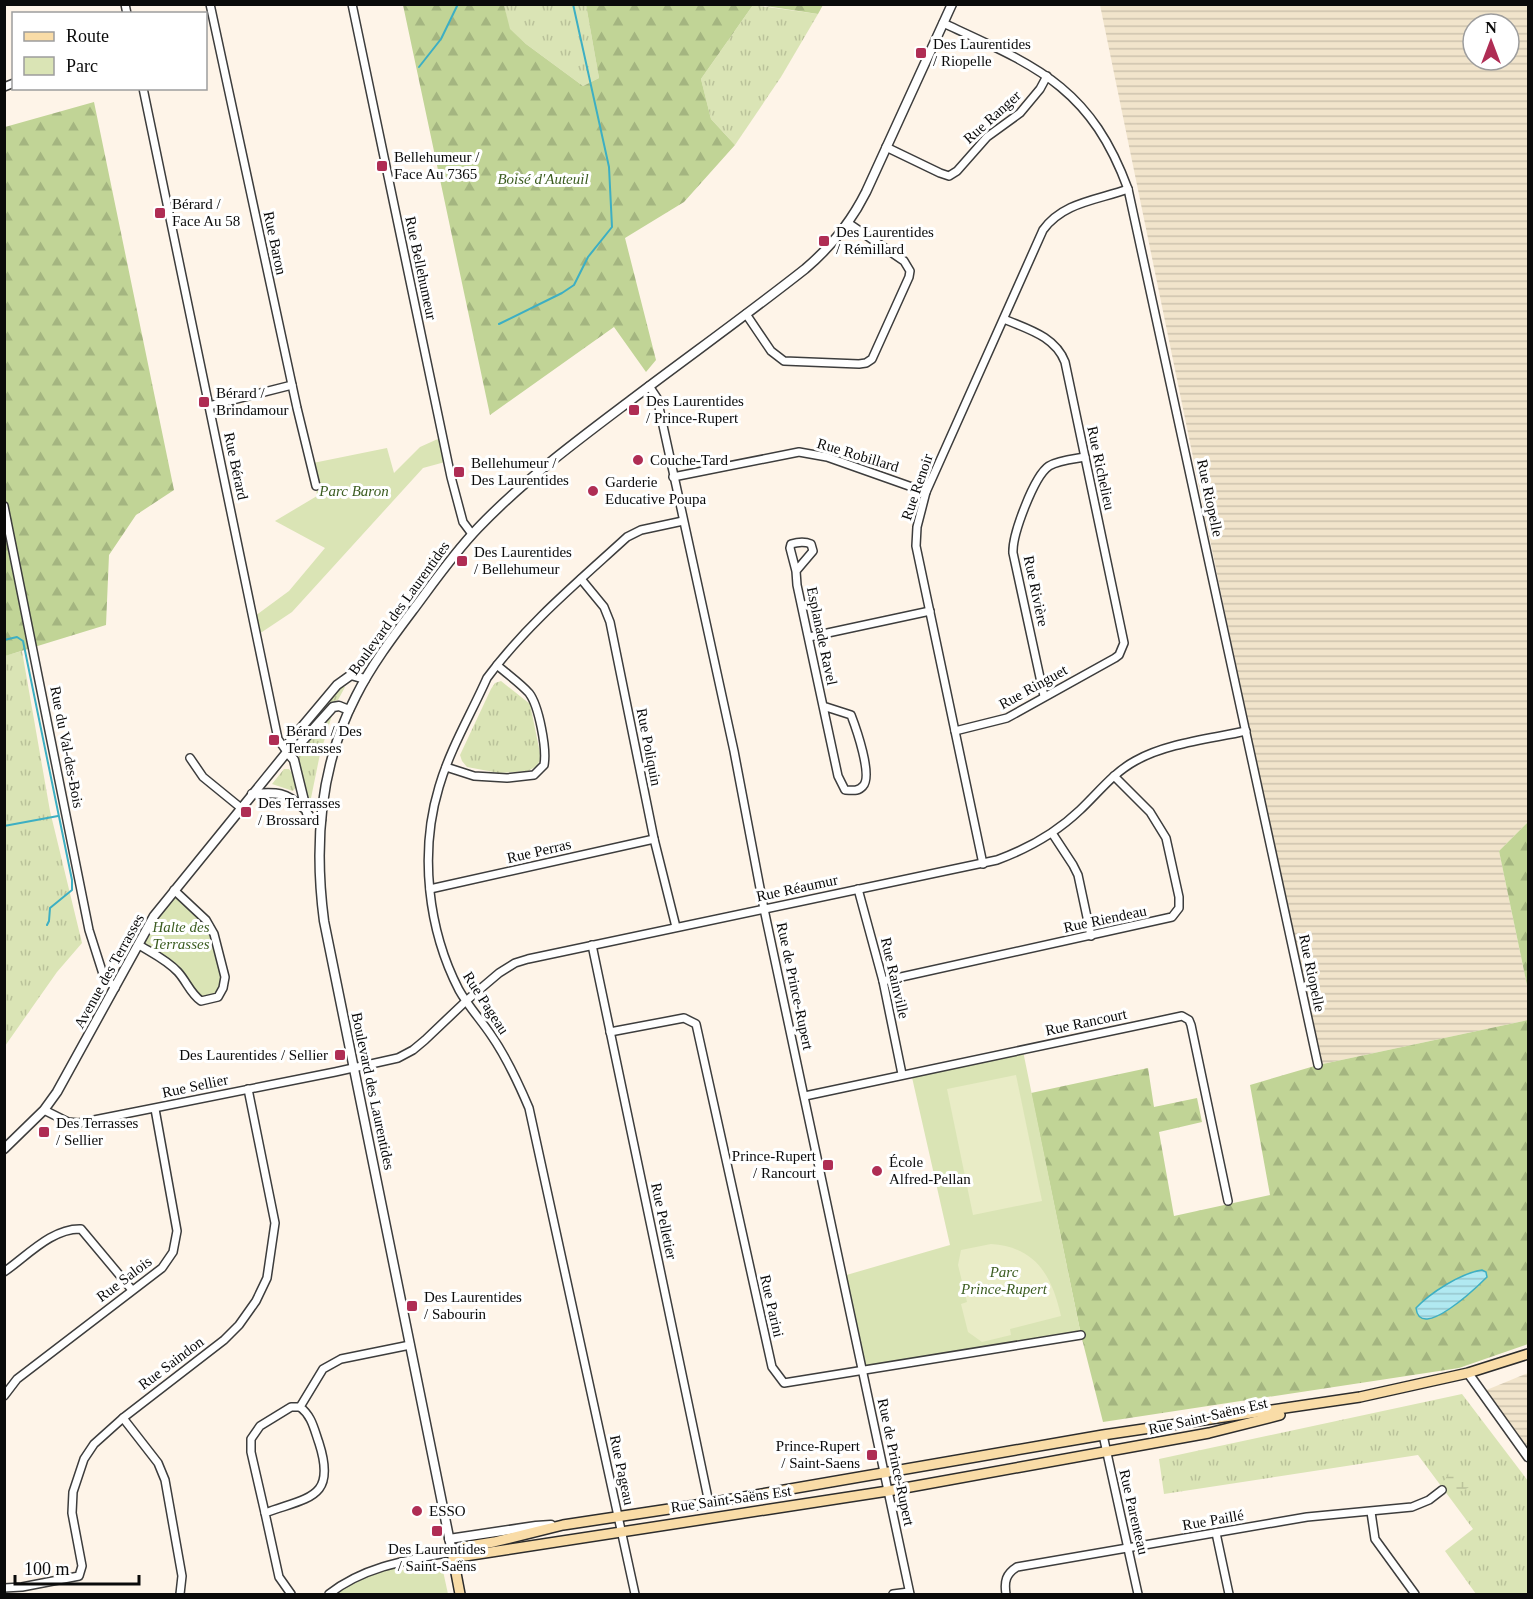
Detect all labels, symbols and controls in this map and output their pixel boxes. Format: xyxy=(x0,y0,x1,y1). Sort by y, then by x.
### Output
legend xyxy=(12,12,207,90)
north arrow xyxy=(1461,12,1521,72)
text: N xyxy=(1485,19,1497,36)
text: Route xyxy=(66,26,109,46)
place label: Des Laurentides / Riopelle xyxy=(933,36,1031,69)
marker: Des Laurentides / Riopelle xyxy=(914,46,928,60)
text: Parc xyxy=(66,56,98,76)
street label: Rue Ranger xyxy=(960,87,1024,147)
place label: Bellehumeur / Face Au 7365 xyxy=(394,149,480,182)
marker: Bellehumeur / Face Au 7365 xyxy=(375,159,389,173)
park label: Boisé d'Auteuil xyxy=(497,171,589,187)
place label: Bérard / Face Au 58 xyxy=(172,196,240,229)
marker: Bérard / Face Au 58 xyxy=(153,206,167,220)
street label: Rue Baron xyxy=(260,210,290,277)
street label: Rue Bellehumeur xyxy=(402,215,440,321)
place label: Des Laurentides / Rémillard xyxy=(836,224,934,257)
marker: Des Laurentides / Rémillard xyxy=(817,234,831,248)
place label: Bérard / Brindamour xyxy=(216,385,289,418)
place label: Des Laurentides / Prince-Rupert xyxy=(646,393,744,426)
marker: Bérard / Brindamour xyxy=(197,395,211,409)
marker: Des Laurentides / Prince-Rupert xyxy=(627,403,641,417)
street label: Rue Richelieu xyxy=(1084,425,1118,512)
street label: Rue Bérard xyxy=(221,431,251,502)
street label: Rue Robillard xyxy=(815,435,901,475)
place label: Couche-Tard xyxy=(650,452,729,468)
street label: Rue Renoir xyxy=(898,452,936,522)
marker: Couche-Tard xyxy=(631,453,645,467)
place label: Bellehumeur / Des Laurentides xyxy=(471,455,569,488)
street label: Rue Riopelle xyxy=(1194,458,1226,538)
marker: Bellehumeur / Des Laurentides xyxy=(452,465,466,479)
place label: Garderie Educative Poupa xyxy=(605,474,707,507)
park label: Parc Baron xyxy=(318,483,389,499)
marker: Garderie Educative Poupa xyxy=(586,484,600,498)
street label: Boulevard des Laurentides xyxy=(345,538,453,678)
place label: Des Laurentides / Bellehumeur xyxy=(474,544,572,577)
marker: Des Laurentides / Bellehumeur xyxy=(455,554,469,568)
street label: Rue Rivière xyxy=(1021,554,1051,628)
street label: Esplanade Ravel xyxy=(804,585,840,687)
street label: Rue Ringuet xyxy=(996,661,1071,712)
street label: Rue du Val-des-Bois xyxy=(47,685,87,809)
street label: Rue Poliquin xyxy=(634,707,664,788)
place label: Bérard / Des Terrasses xyxy=(286,723,362,756)
marker: Bérard / Des Terrasses xyxy=(267,733,281,747)
place label: Des Terrasses / Brossard xyxy=(258,795,341,828)
marker: Des Terrasses / Brossard xyxy=(239,805,253,819)
street label: Rue Perras xyxy=(505,836,573,866)
street label: Rue Réaumur xyxy=(755,872,839,904)
street label: Rue Riendeau xyxy=(1062,902,1149,936)
street label: Avenue des Terrasses xyxy=(71,911,147,1031)
park label: Halte des Terrasses xyxy=(151,919,210,952)
street label: Rue de Prince-Rupert xyxy=(774,921,817,1052)
street label: Rue Riopelle xyxy=(1296,933,1328,1013)
street label: Rue Rainville xyxy=(878,936,912,1021)
street label: Rue Pageau xyxy=(460,969,512,1038)
street label: Rue Rancourt xyxy=(1044,1005,1129,1038)
street label: Boulevard des Laurentides xyxy=(348,1011,398,1171)
place label: Des Laurentides / Sellier xyxy=(179,1047,328,1063)
marker: Des Laurentides / Sellier xyxy=(333,1048,347,1062)
street label: Rue Sellier xyxy=(161,1071,229,1101)
place label: Des Terrasses / Sellier xyxy=(56,1115,139,1148)
marker: Des Terrasses / Sellier xyxy=(37,1125,51,1139)
place label: Prince-Rupert / Rancourt xyxy=(732,1148,817,1181)
place label: École Alfred-Pellan xyxy=(889,1154,971,1187)
marker: Prince-Rupert / Rancourt xyxy=(821,1158,835,1172)
marker: École Alfred-Pellan xyxy=(870,1164,884,1178)
street label: Rue Pelletier xyxy=(648,1181,680,1261)
street label: Rue Salois xyxy=(93,1253,155,1305)
park label: Parc Prince-Rupert xyxy=(960,1264,1048,1297)
street label: Rue Parini xyxy=(757,1273,787,1339)
place label: Des Laurentides / Sabourin xyxy=(424,1289,522,1322)
marker: Des Laurentides / Sabourin xyxy=(405,1299,419,1313)
street label: Rue Saindon xyxy=(135,1333,207,1393)
street label: Rue Saint-Saëns Est xyxy=(1147,1394,1270,1437)
street label: Rue de Prince-Rupert xyxy=(875,1397,918,1528)
street label: Rue Pageau xyxy=(607,1433,637,1507)
place label: Prince-Rupert / Saint-Saens xyxy=(776,1438,861,1471)
marker: Prince-Rupert / Saint-Saens xyxy=(865,1448,879,1462)
street label: Rue Parenteau xyxy=(1116,1468,1152,1557)
street label: Rue Saint-Saëns Est xyxy=(670,1482,793,1515)
place label: ESSO xyxy=(429,1503,466,1519)
marker: ESSO xyxy=(410,1504,424,1518)
street label: Rue Paillé xyxy=(1181,1507,1245,1533)
marker: Des Laurentides / Saint-Saëns xyxy=(430,1524,444,1538)
place label: Des Laurentides / Saint-Saëns xyxy=(388,1541,486,1574)
scale bar xyxy=(15,1548,140,1586)
text: 100 m xyxy=(24,1559,70,1579)

